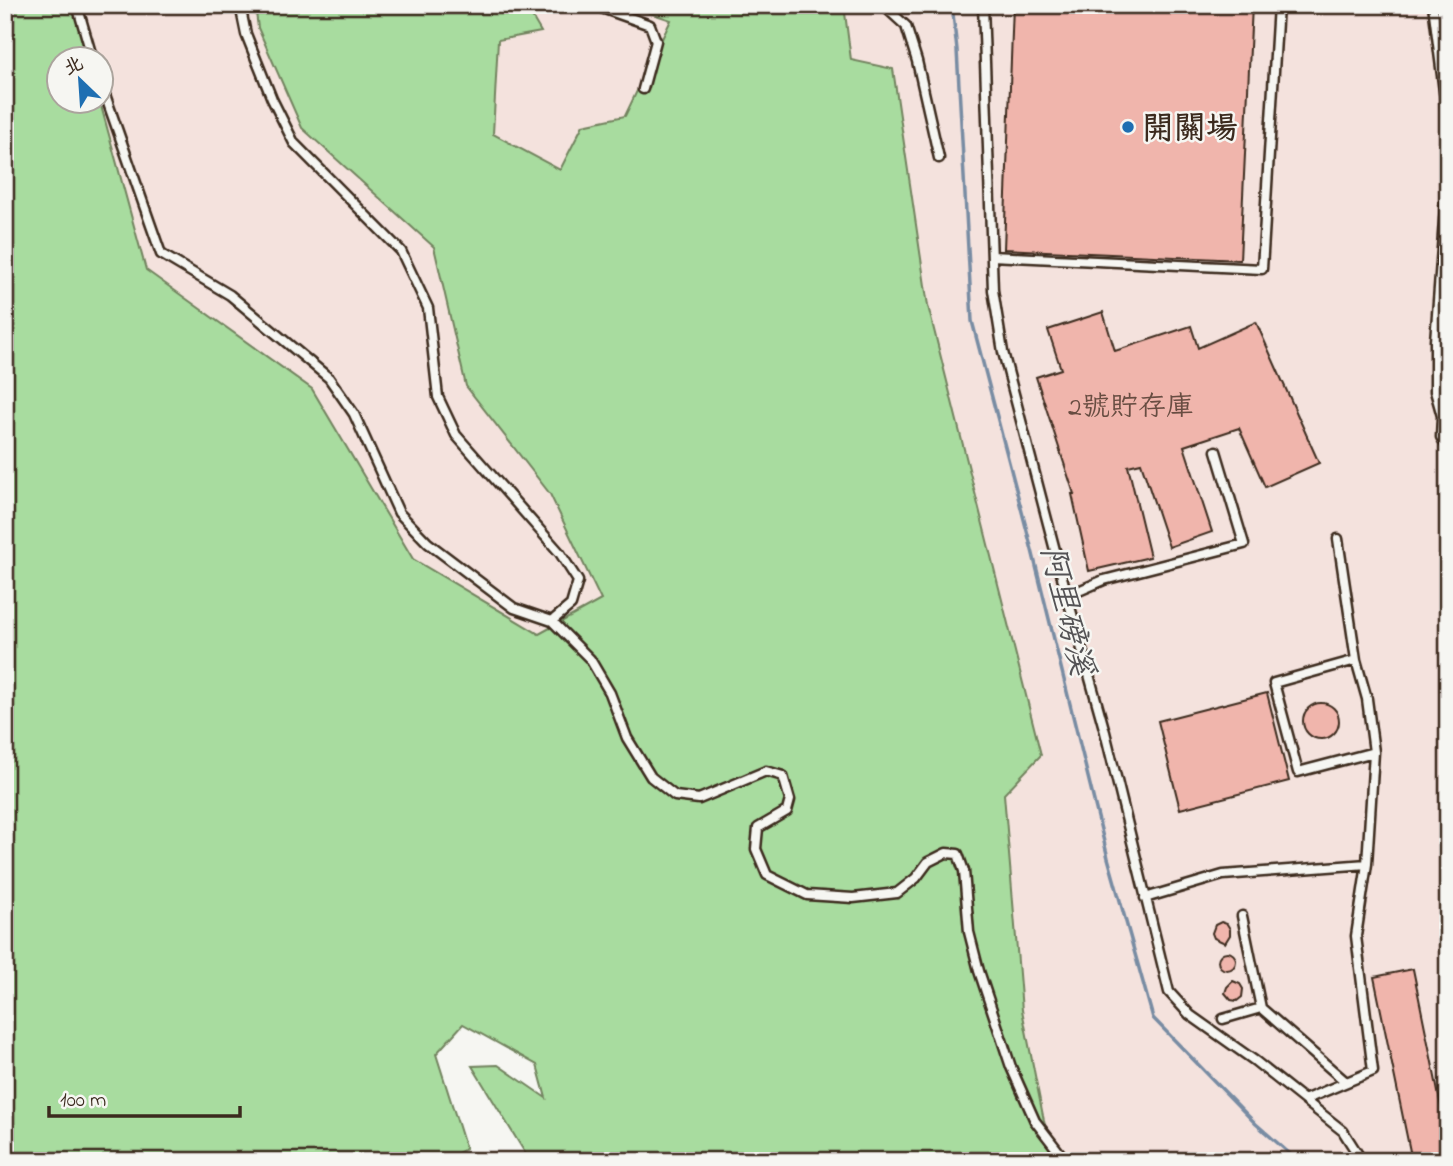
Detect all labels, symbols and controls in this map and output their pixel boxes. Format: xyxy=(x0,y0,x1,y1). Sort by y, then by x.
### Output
north arrow xyxy=(46,46,116,116)
text: 北 xyxy=(60,51,88,83)
place label: 開關場 xyxy=(1142,107,1238,154)
marker: 開關場 xyxy=(1120,119,1136,135)
house number: 2號貯存庫 xyxy=(1068,388,1194,429)
water label: 阿里磅溪 xyxy=(1026,541,1105,683)
scale bar xyxy=(49,1075,240,1119)
text: 100 m xyxy=(60,1086,106,1116)

